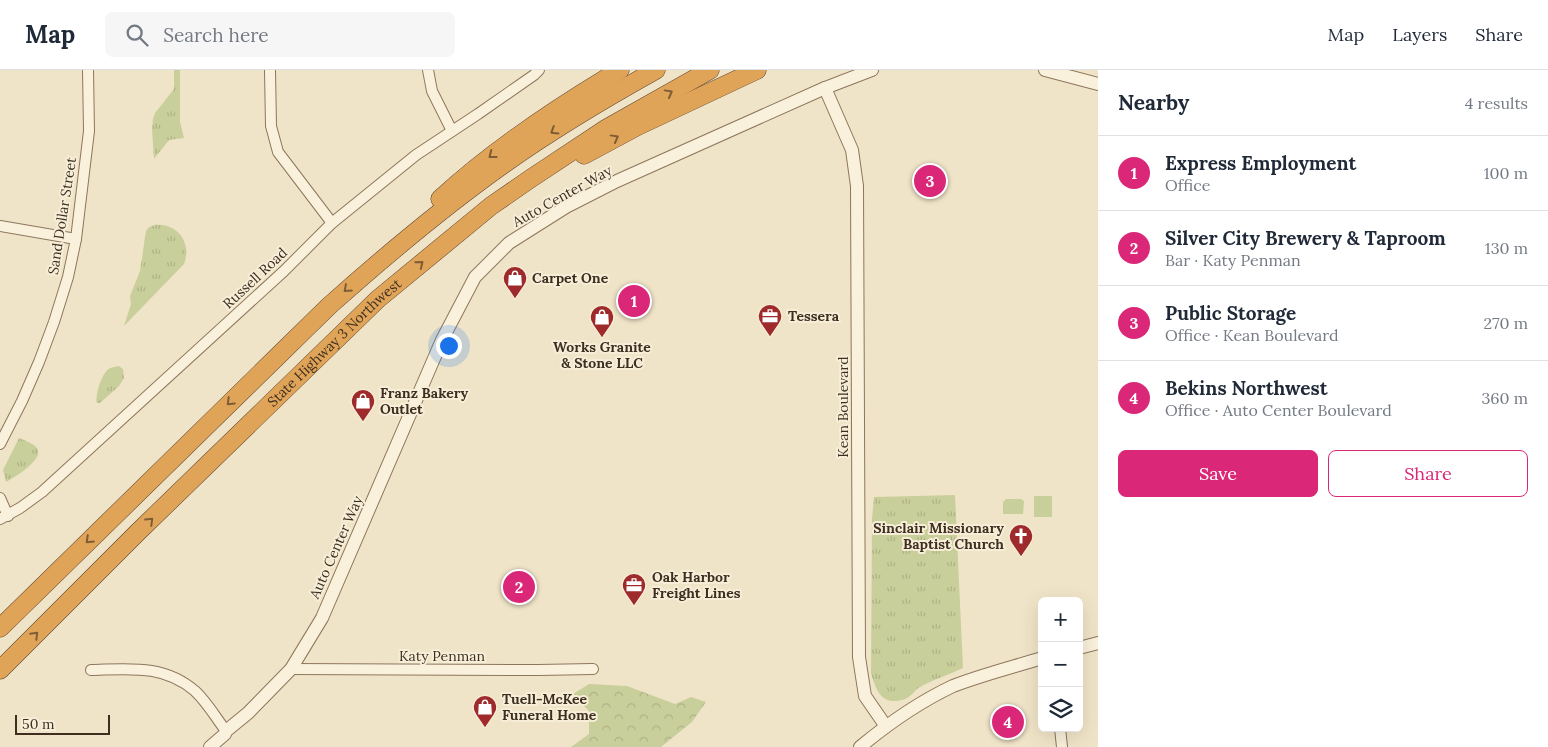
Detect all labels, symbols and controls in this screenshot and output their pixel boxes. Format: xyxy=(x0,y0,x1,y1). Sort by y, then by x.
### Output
search box xyxy=(105,12,455,57)
text: Map xyxy=(25,19,75,50)
icon: search xyxy=(123,21,151,49)
text: Search here xyxy=(163,23,269,47)
text: Map xyxy=(1328,23,1364,46)
text: Layers xyxy=(1392,23,1447,46)
text: Share xyxy=(1475,23,1523,46)
one-way arrow xyxy=(664,89,673,99)
text: Nearby xyxy=(1118,89,1189,116)
text: 4 results xyxy=(1465,93,1528,113)
one-way arrow xyxy=(551,124,560,134)
one-way arrow xyxy=(610,134,619,144)
one-way arrow xyxy=(489,149,498,157)
text: Express Employment xyxy=(1165,151,1356,175)
street label: Sand Dollar Street xyxy=(44,155,80,276)
street label: Auto Center Way xyxy=(508,161,615,231)
pin: 3 xyxy=(914,162,946,200)
text: 1 xyxy=(1131,163,1137,183)
text: 100 m xyxy=(1484,163,1528,183)
text: Office xyxy=(1165,175,1210,195)
text: Silver City Brewery & Taproom xyxy=(1165,226,1446,250)
text: 2 xyxy=(1130,238,1138,258)
text: 130 m xyxy=(1485,238,1528,258)
street label: Russell Road xyxy=(219,244,291,312)
text: Bar · Katy Penman xyxy=(1165,250,1301,270)
one-way arrow xyxy=(414,260,423,269)
shop icon: Carpet One xyxy=(502,265,528,299)
place label: Carpet One xyxy=(532,269,609,287)
street label: State Highway 3 Northwest xyxy=(264,274,405,410)
pin: 1 xyxy=(618,282,650,320)
one-way arrow xyxy=(344,284,353,293)
text: Public Storage xyxy=(1165,301,1296,325)
office icon: Tessera xyxy=(757,303,783,337)
shop icon: Works Granite & Stone LLC xyxy=(589,304,615,338)
place label: Tessera xyxy=(788,307,840,325)
text: 3 xyxy=(1130,313,1138,333)
text: 270 m xyxy=(1484,313,1528,333)
text: Office · Kean Boulevard xyxy=(1165,325,1339,345)
your location xyxy=(436,333,462,359)
place label: Works Granite & Stone LLC xyxy=(553,338,651,372)
street label: Kean Boulevard xyxy=(834,356,852,458)
text: Bekins Northwest xyxy=(1165,376,1328,400)
place label: Franz Bakery Outlet xyxy=(380,384,469,418)
shop icon: Franz Bakery Outlet xyxy=(350,388,376,422)
text: 4 xyxy=(1130,388,1138,408)
text: 360 m xyxy=(1481,388,1528,408)
one-way arrow xyxy=(227,396,236,405)
text: Office · Auto Center Boulevard xyxy=(1165,400,1392,420)
button: Save xyxy=(1118,450,1318,497)
button: Share xyxy=(1328,450,1528,497)
street label: Auto Center Way xyxy=(305,492,367,602)
one-way arrow xyxy=(144,518,153,527)
place label: Sinclair Missionary Baptist Church xyxy=(873,519,1004,553)
church icon: Sinclair Missionary Baptist Church xyxy=(1008,523,1034,557)
one-way arrow xyxy=(86,534,95,543)
pin: 2 xyxy=(503,568,535,606)
place label: Oak Harbor Freight Lines xyxy=(652,568,741,602)
office icon: Oak Harbor Freight Lines xyxy=(621,572,647,606)
map controls xyxy=(1038,597,1083,732)
button: + xyxy=(1038,597,1083,642)
one-way arrow xyxy=(29,632,38,641)
button: − xyxy=(1038,642,1083,687)
street label: Katy Penman xyxy=(399,647,485,665)
button: layers xyxy=(1038,687,1083,732)
place label: Tuell-McKee Funeral Home xyxy=(502,690,597,724)
shop icon: Tuell-McKee Funeral Home xyxy=(472,694,498,728)
pin: 4 xyxy=(992,703,1024,741)
scale bar xyxy=(15,712,110,735)
text: 50 m xyxy=(22,715,55,733)

